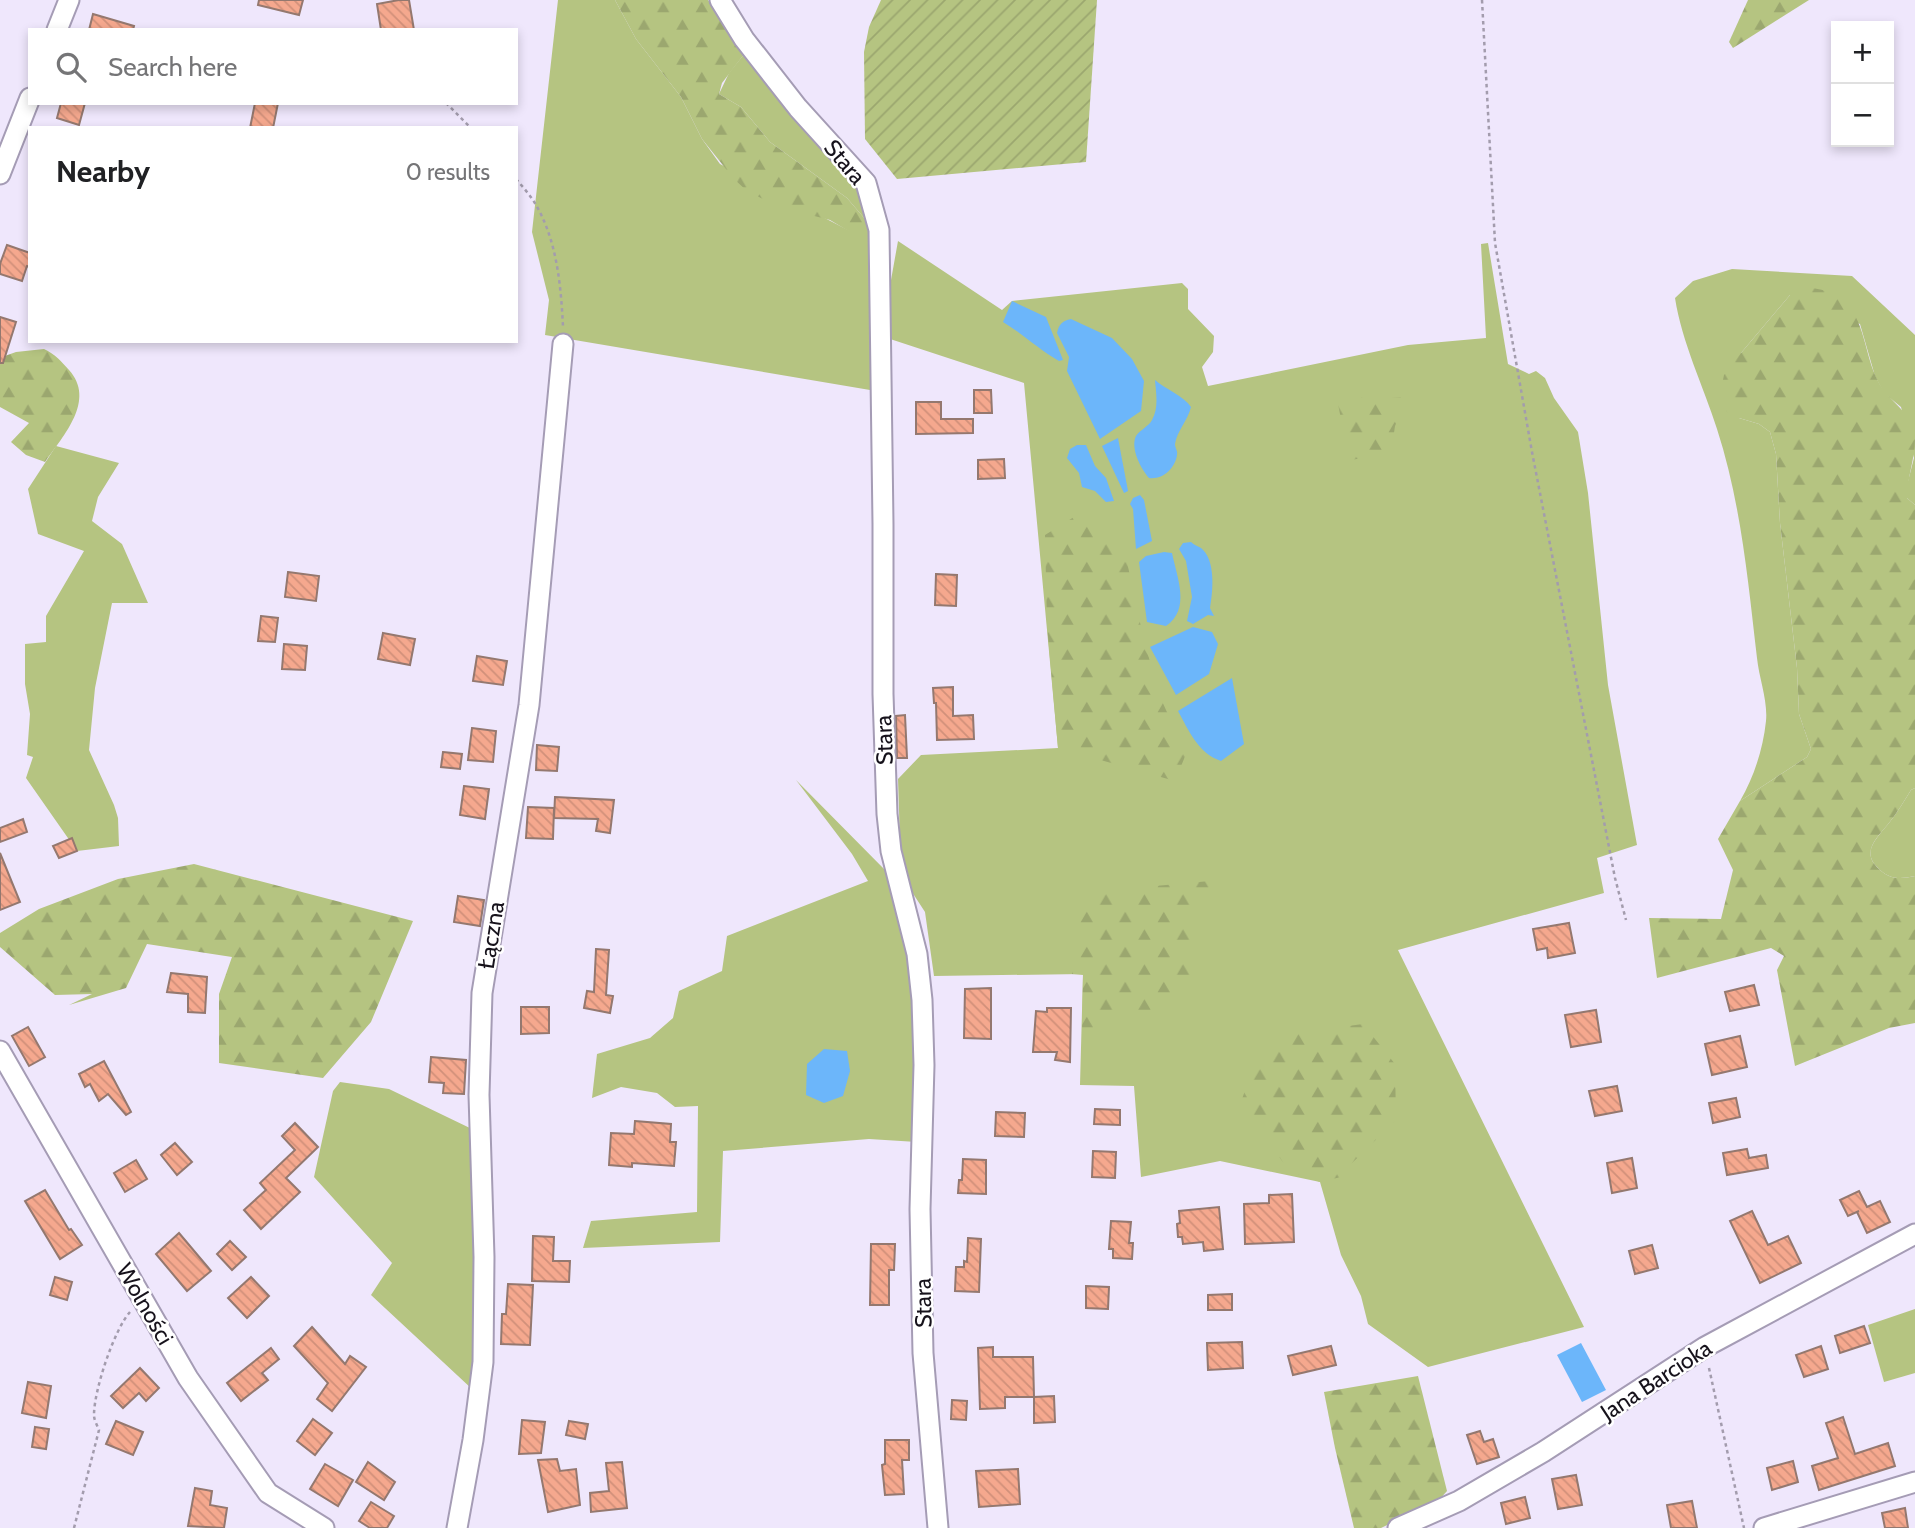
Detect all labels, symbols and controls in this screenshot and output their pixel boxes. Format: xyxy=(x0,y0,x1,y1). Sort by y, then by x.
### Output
map controls xyxy=(1831,21,1894,147)
button: + xyxy=(1831,21,1894,84)
search box xyxy=(28,28,518,105)
icon: search xyxy=(52,48,90,86)
text: Search here xyxy=(108,51,237,83)
button: − xyxy=(1831,84,1894,147)
street label: Stara xyxy=(818,134,872,190)
text: Nearby xyxy=(56,153,150,190)
text: 0 results xyxy=(406,158,490,186)
street label: Stara xyxy=(869,715,899,765)
street label: Łączna xyxy=(472,899,510,971)
street label: Wolności xyxy=(111,1258,179,1350)
street label: Stara xyxy=(909,1278,937,1328)
street label: Jana Barcioka xyxy=(1594,1334,1717,1427)

